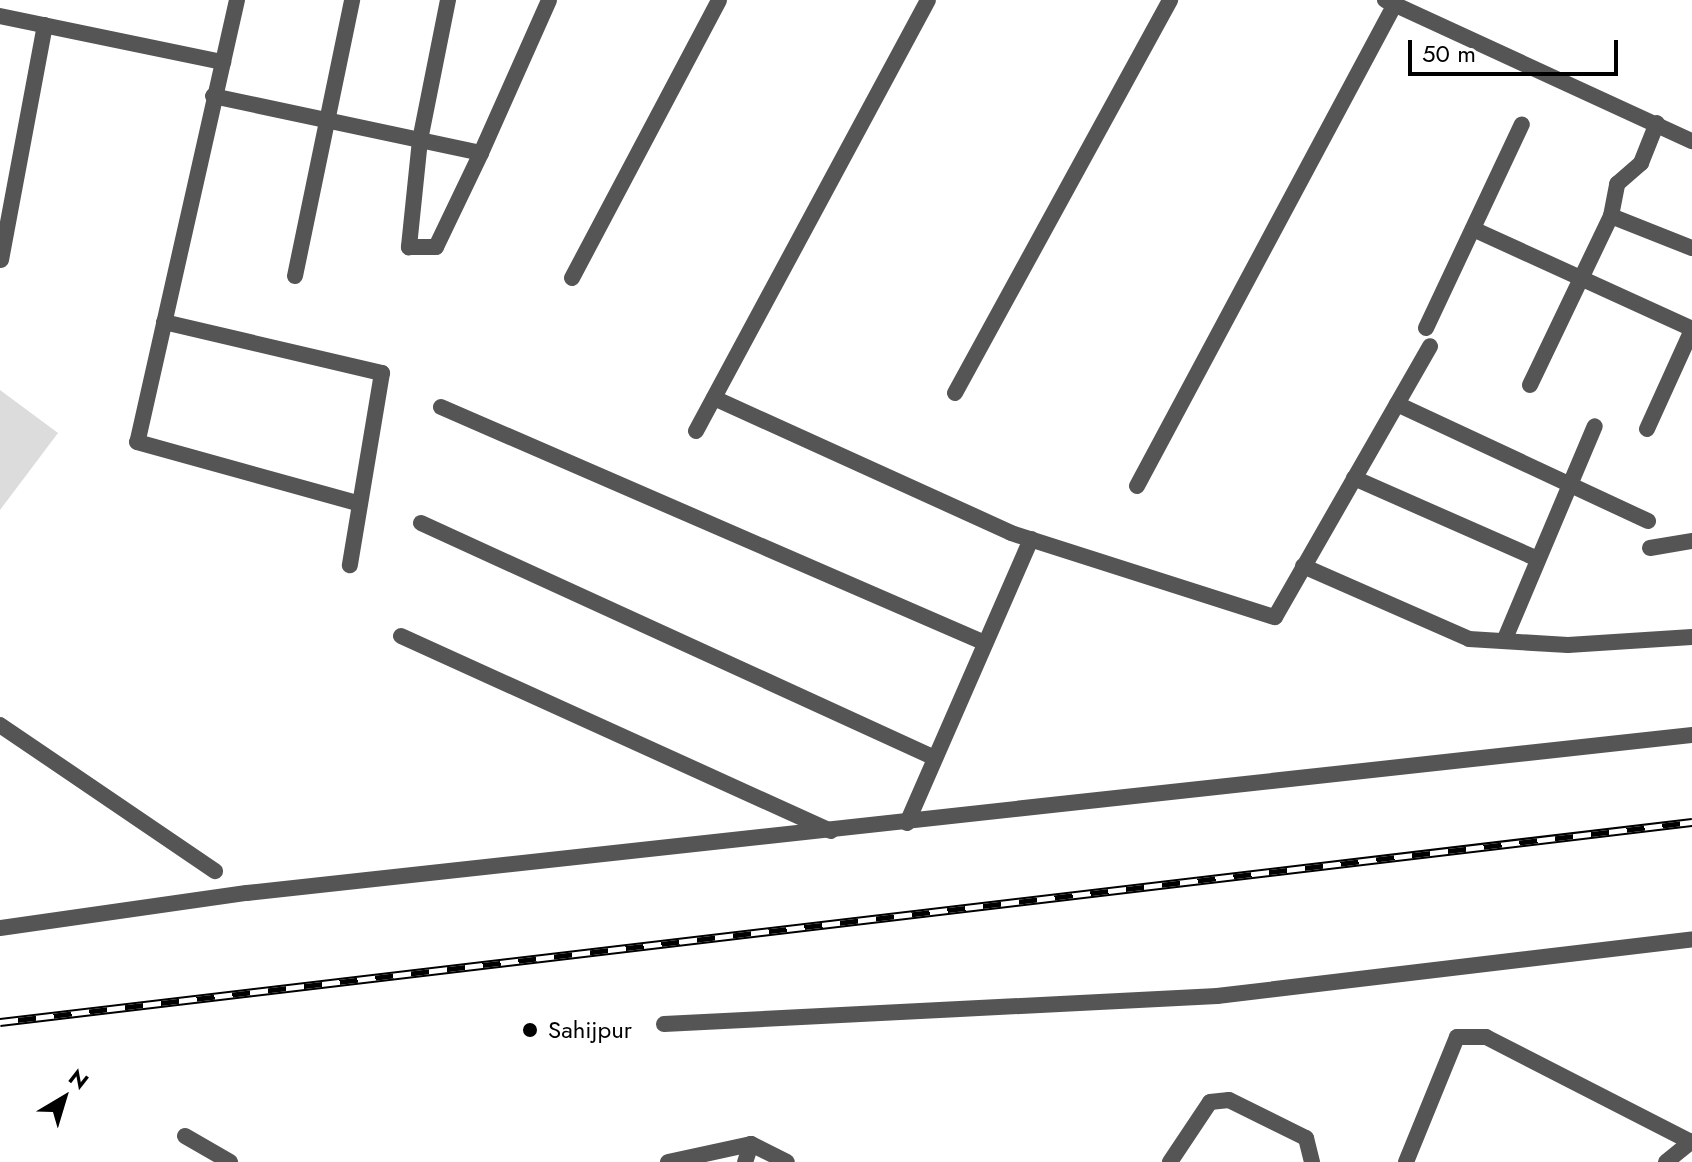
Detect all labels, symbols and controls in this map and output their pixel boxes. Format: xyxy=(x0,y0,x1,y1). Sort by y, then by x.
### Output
scale bar xyxy=(1412,24,1622,74)
text: 50 m xyxy=(1422,36,1476,71)
place label: Sahijpur xyxy=(548,1016,632,1044)
marker: Sahijpur xyxy=(519,1019,541,1041)
north arrow xyxy=(24,1058,104,1138)
text: N xyxy=(62,1061,96,1097)

